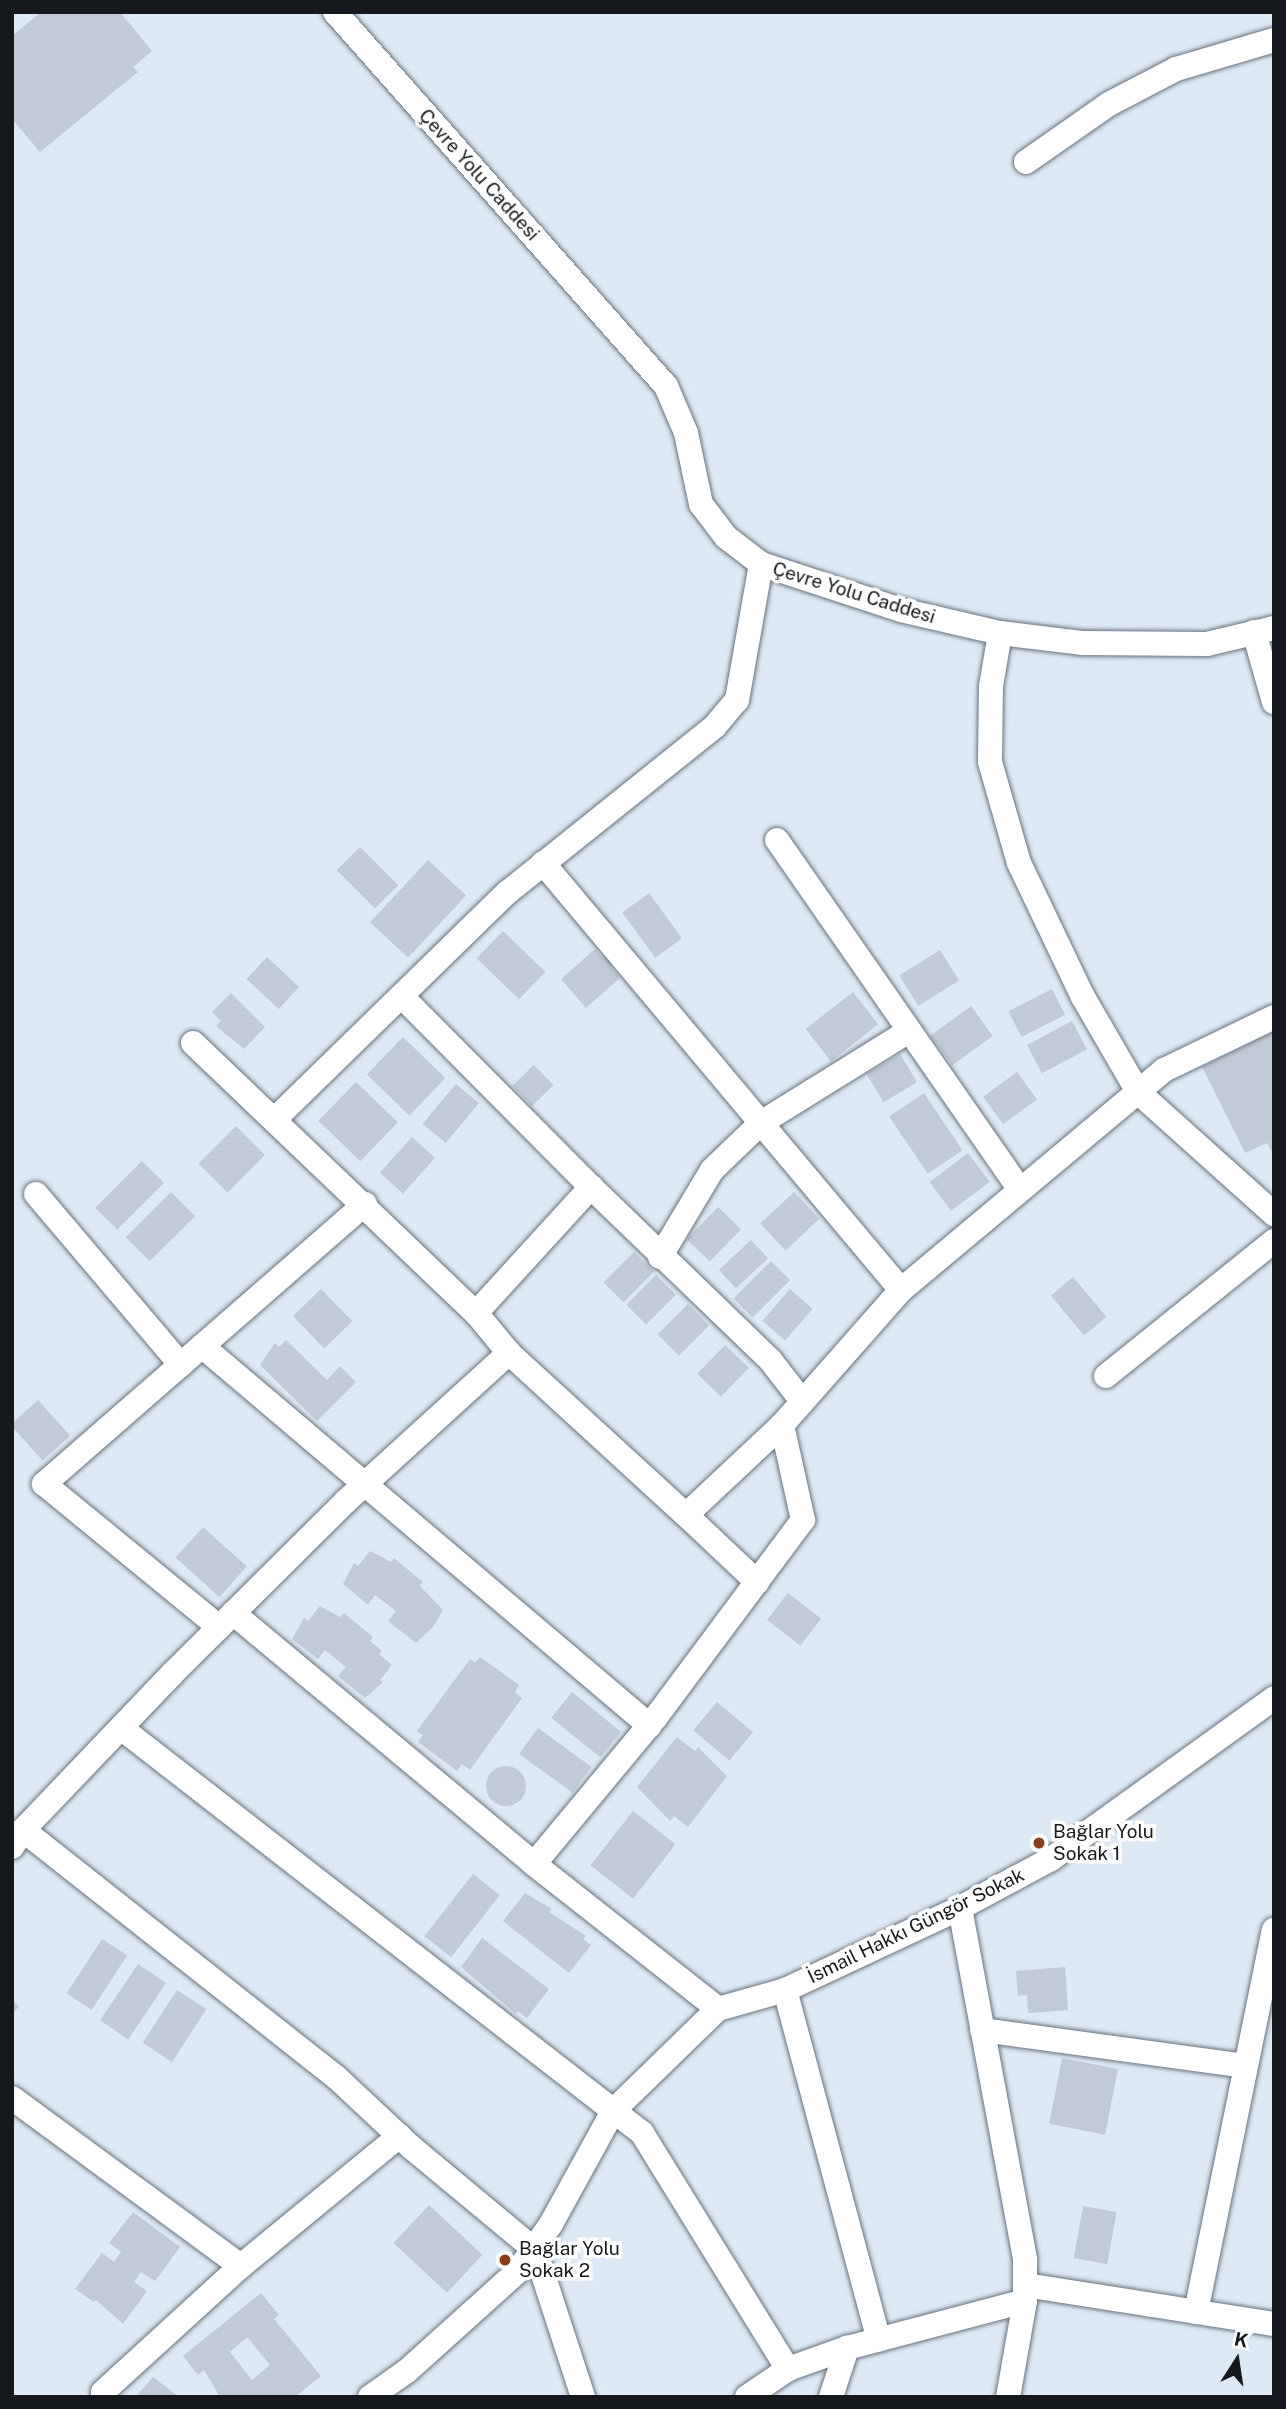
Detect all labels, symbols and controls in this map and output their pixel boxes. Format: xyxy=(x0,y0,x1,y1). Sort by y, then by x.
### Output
street label: Çevre Yolu Caddesi xyxy=(414,105,544,245)
street label: Çevre Yolu Caddesi xyxy=(770,557,938,629)
place label: Bağlar Yolu Sokak 1 xyxy=(1053,1821,1154,1865)
marker: Bağlar Yolu Sokak 1 xyxy=(1031,1835,1047,1851)
street label: İsmail Hakkı Güngör Sokak xyxy=(804,1864,1028,1988)
place label: Bağlar Yolu Sokak 2 xyxy=(519,2238,620,2282)
marker: Bağlar Yolu Sokak 2 xyxy=(497,2252,513,2268)
north arrow xyxy=(1202,2325,1272,2395)
text: K xyxy=(1232,2327,1250,2352)

